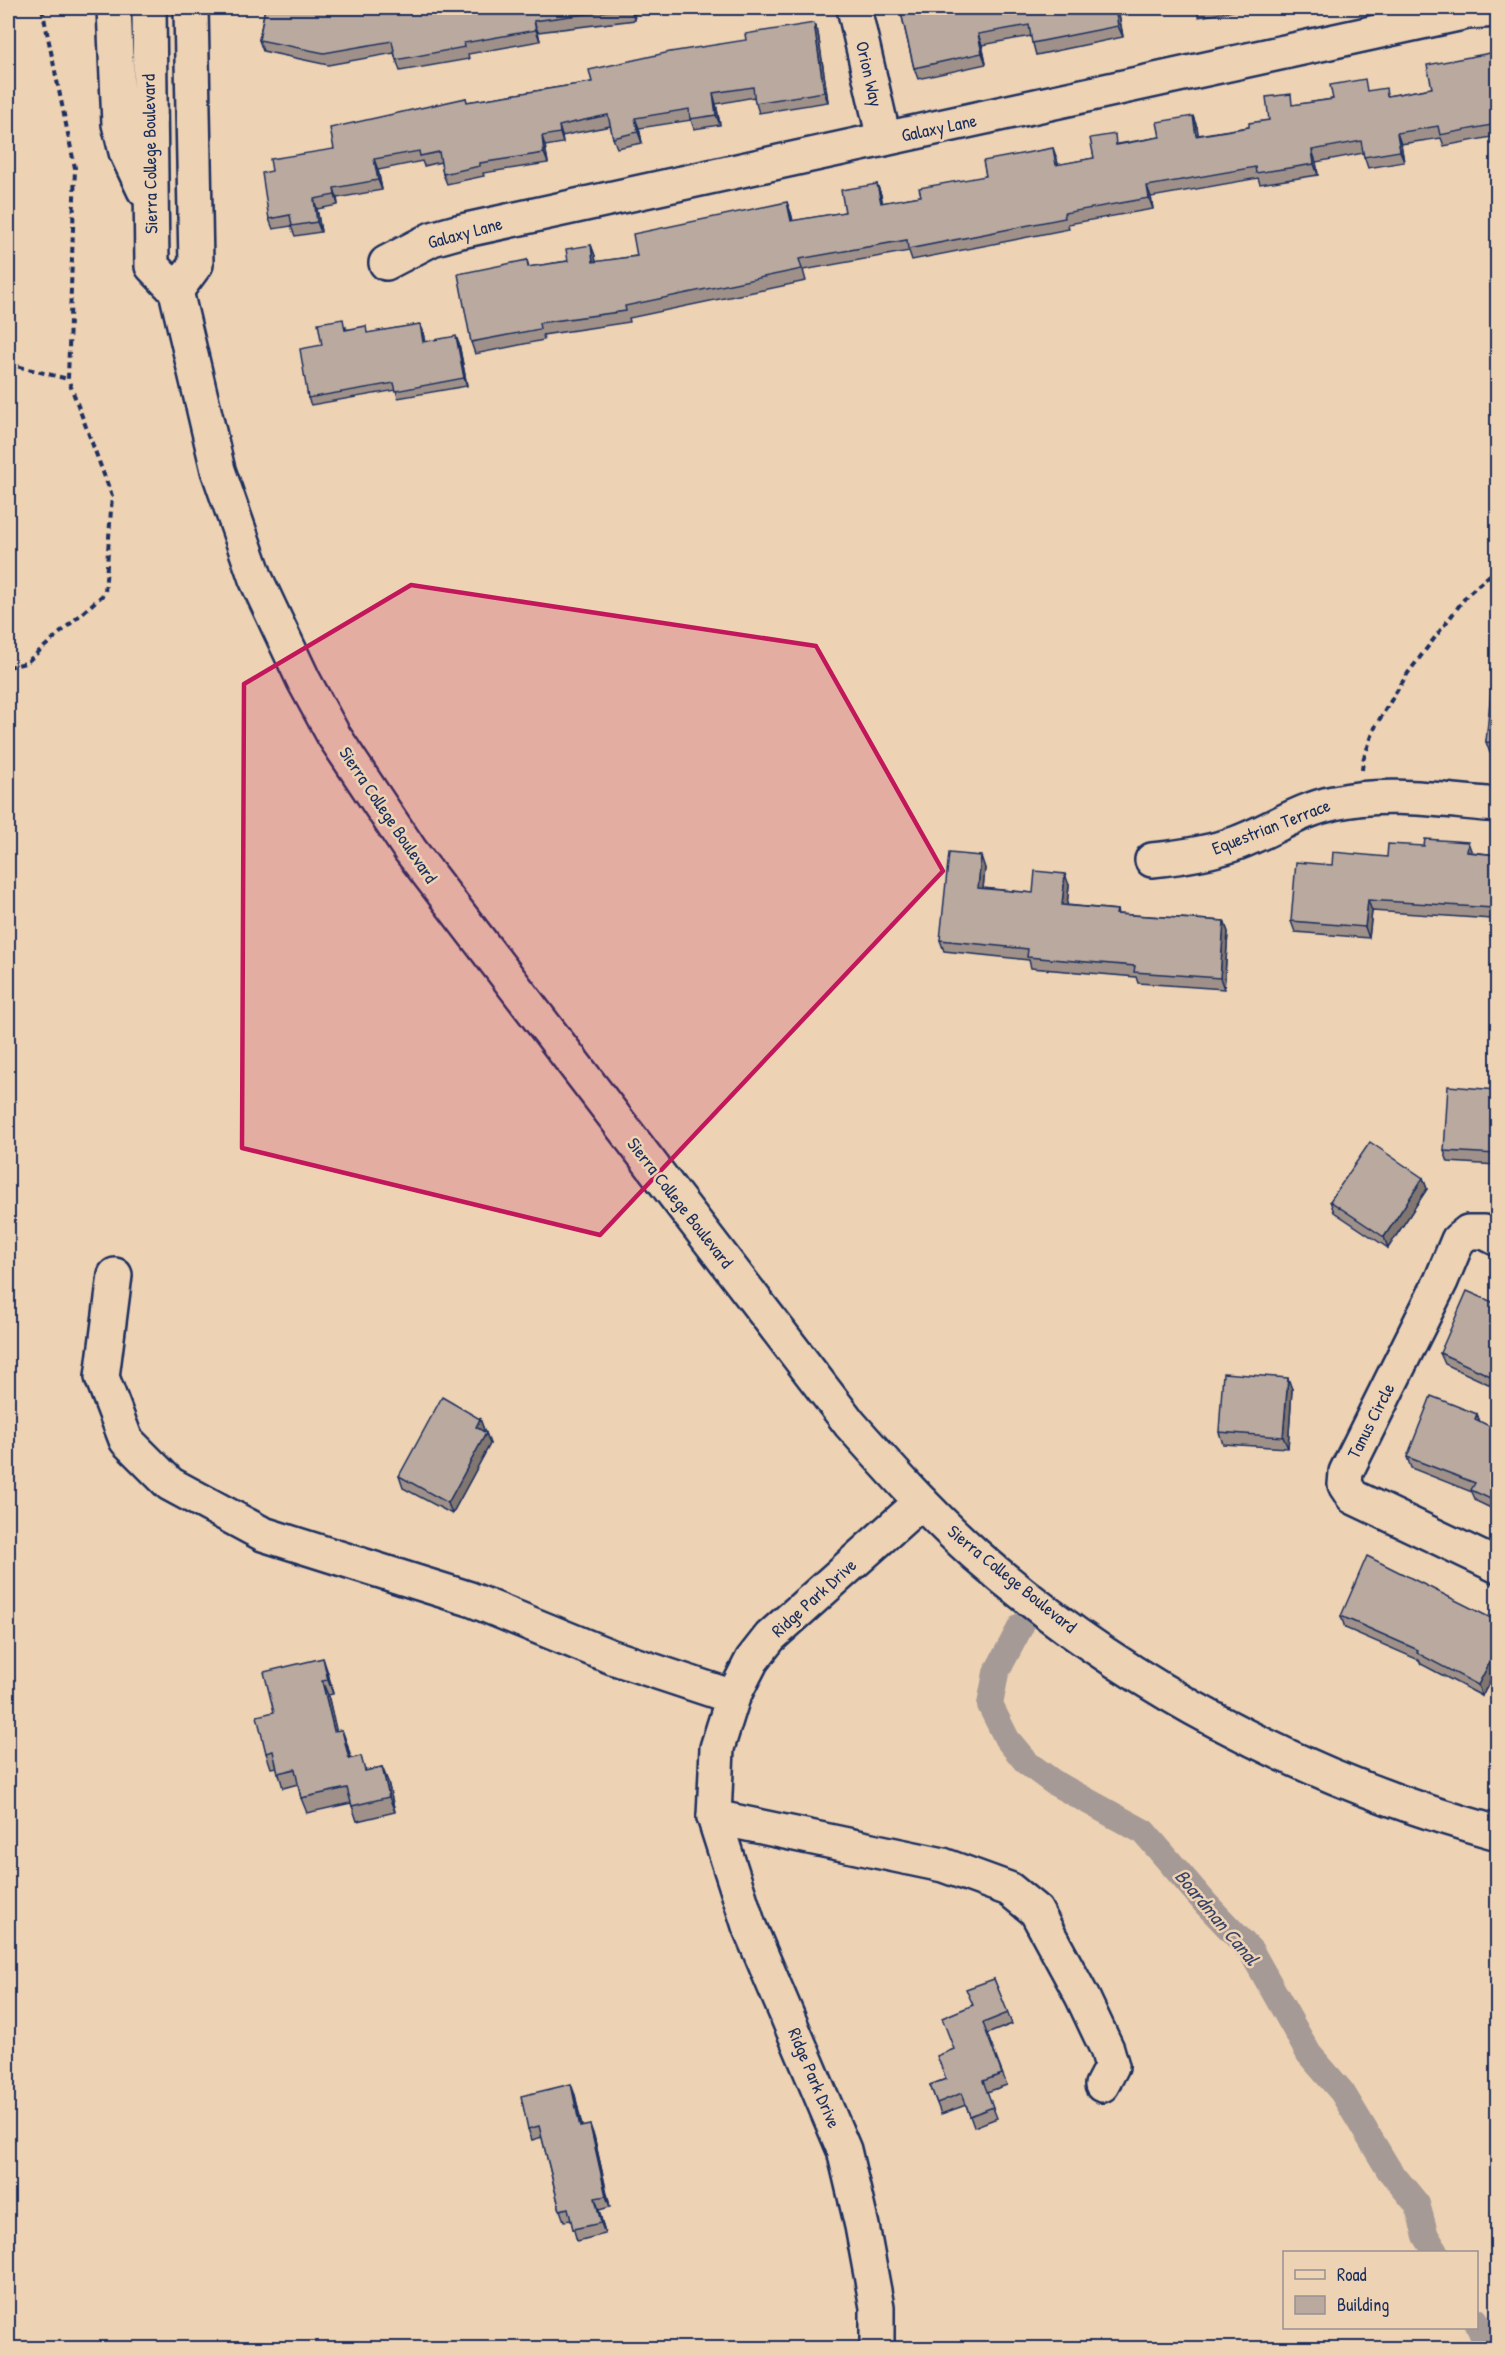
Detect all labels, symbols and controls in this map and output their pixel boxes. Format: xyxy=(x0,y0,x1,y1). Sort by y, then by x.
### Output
street label: Orion Way xyxy=(850,39,889,109)
street label: Sierra College Boulevard xyxy=(136,74,163,234)
street label: Galaxy Lane xyxy=(899,107,979,148)
street label: Galaxy Lane xyxy=(425,211,505,254)
street label: Sierra College Boulevard xyxy=(333,742,443,888)
street label: Equestrian Terrace xyxy=(1208,793,1334,861)
street label: Sierra College Boulevard xyxy=(621,1132,739,1273)
street label: Tanus Circle xyxy=(1341,1379,1400,1463)
street label: Sierra College Boulevard xyxy=(942,1519,1082,1639)
street label: Ridge Park Drive xyxy=(766,1553,862,1643)
water label: Boardman Canal xyxy=(1169,1863,1267,1972)
street label: Ridge Park Drive xyxy=(782,2024,847,2132)
legend xyxy=(1283,2251,1478,2329)
text: Road xyxy=(1337,2262,1367,2287)
text: Building xyxy=(1337,2292,1389,2317)

